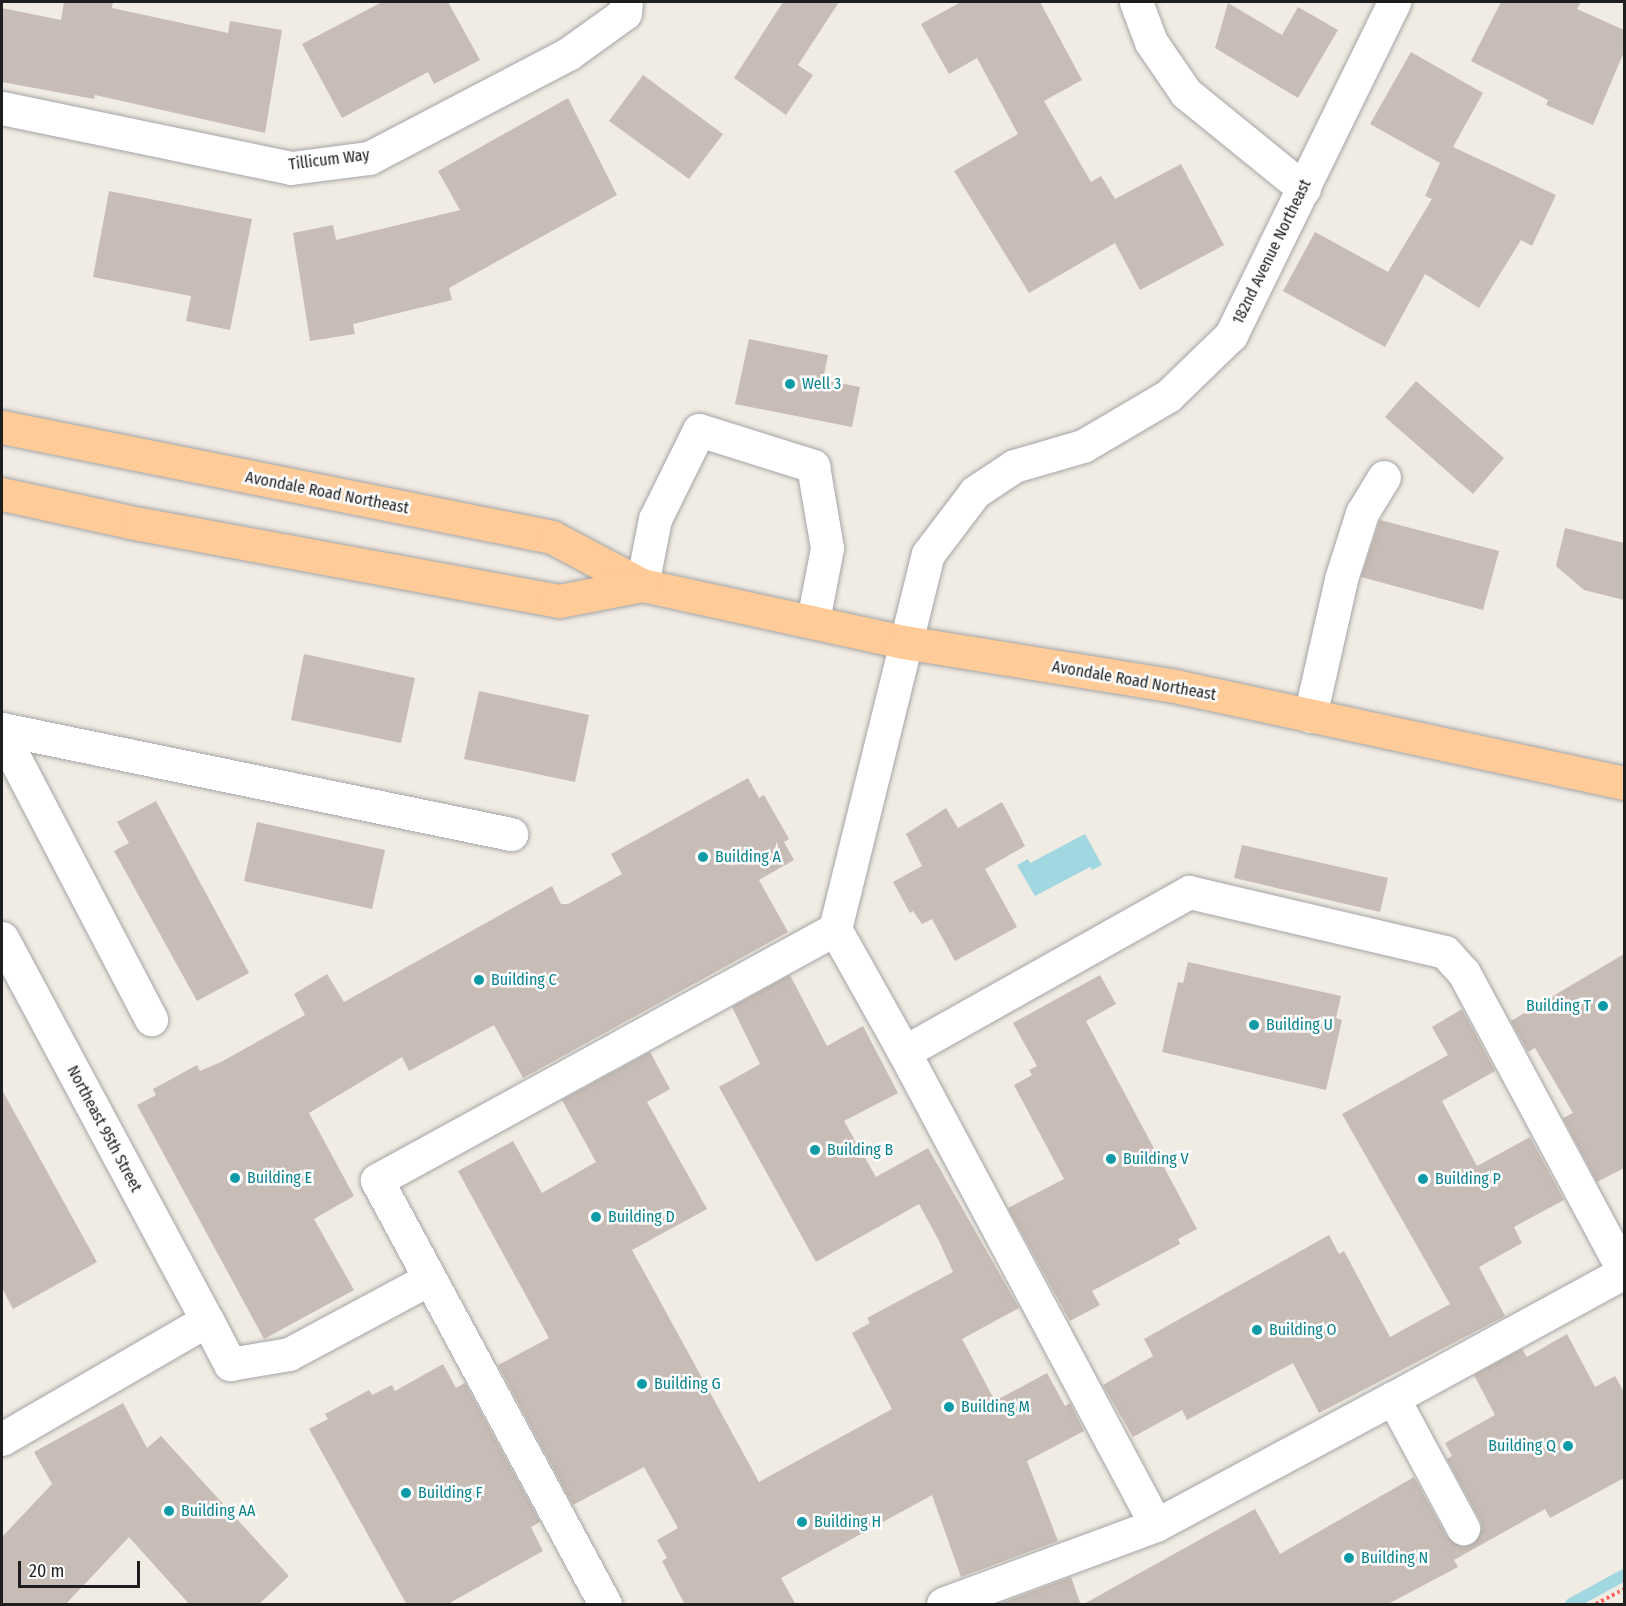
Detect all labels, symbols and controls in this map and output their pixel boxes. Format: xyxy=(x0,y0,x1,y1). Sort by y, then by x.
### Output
street label: Tillicum Way xyxy=(287,146,371,174)
street label: 182nd Avenue Northeast xyxy=(1229,176,1315,328)
place label: Well 3 xyxy=(802,374,841,394)
marker: Well 3 xyxy=(783,377,797,391)
street label: Avondale Road Northeast xyxy=(244,468,410,518)
street label: Avondale Road Northeast xyxy=(1050,657,1218,705)
place label: Building A xyxy=(715,847,781,867)
marker: Building A xyxy=(696,850,710,864)
place label: Building C xyxy=(491,970,557,990)
marker: Building C xyxy=(472,973,486,987)
place label: Building T xyxy=(1526,996,1591,1016)
marker: Building T xyxy=(1596,999,1610,1013)
place label: Building U xyxy=(1266,1015,1333,1035)
marker: Building U xyxy=(1247,1018,1261,1032)
street label: Northeast 95th Street xyxy=(63,1062,145,1196)
place label: Building B xyxy=(827,1140,893,1160)
marker: Building B xyxy=(808,1143,822,1157)
place label: Building V xyxy=(1123,1149,1189,1169)
marker: Building V xyxy=(1104,1152,1118,1166)
place label: Building E xyxy=(247,1168,312,1188)
place label: Building P xyxy=(1435,1169,1501,1189)
marker: Building E xyxy=(228,1171,242,1185)
marker: Building P xyxy=(1416,1172,1430,1186)
place label: Building D xyxy=(608,1207,675,1227)
marker: Building D xyxy=(589,1210,603,1224)
place label: Building O xyxy=(1269,1320,1337,1340)
marker: Building O xyxy=(1250,1323,1264,1337)
place label: Building G xyxy=(654,1374,721,1394)
marker: Building G xyxy=(635,1377,649,1391)
place label: Building M xyxy=(961,1397,1030,1417)
marker: Building M xyxy=(942,1400,956,1414)
place label: Building Q xyxy=(1488,1436,1556,1456)
marker: Building Q xyxy=(1561,1439,1575,1453)
place label: Building F xyxy=(418,1483,483,1503)
marker: Building F xyxy=(399,1486,413,1500)
place label: Building AA xyxy=(181,1501,255,1521)
marker: Building AA xyxy=(162,1504,176,1518)
place label: Building H xyxy=(814,1512,881,1532)
marker: Building H xyxy=(795,1515,809,1529)
place label: Building N xyxy=(1361,1548,1428,1568)
scale bar xyxy=(21,1549,142,1587)
marker: Building N xyxy=(1342,1551,1356,1565)
text: 20 m xyxy=(29,1560,64,1582)

